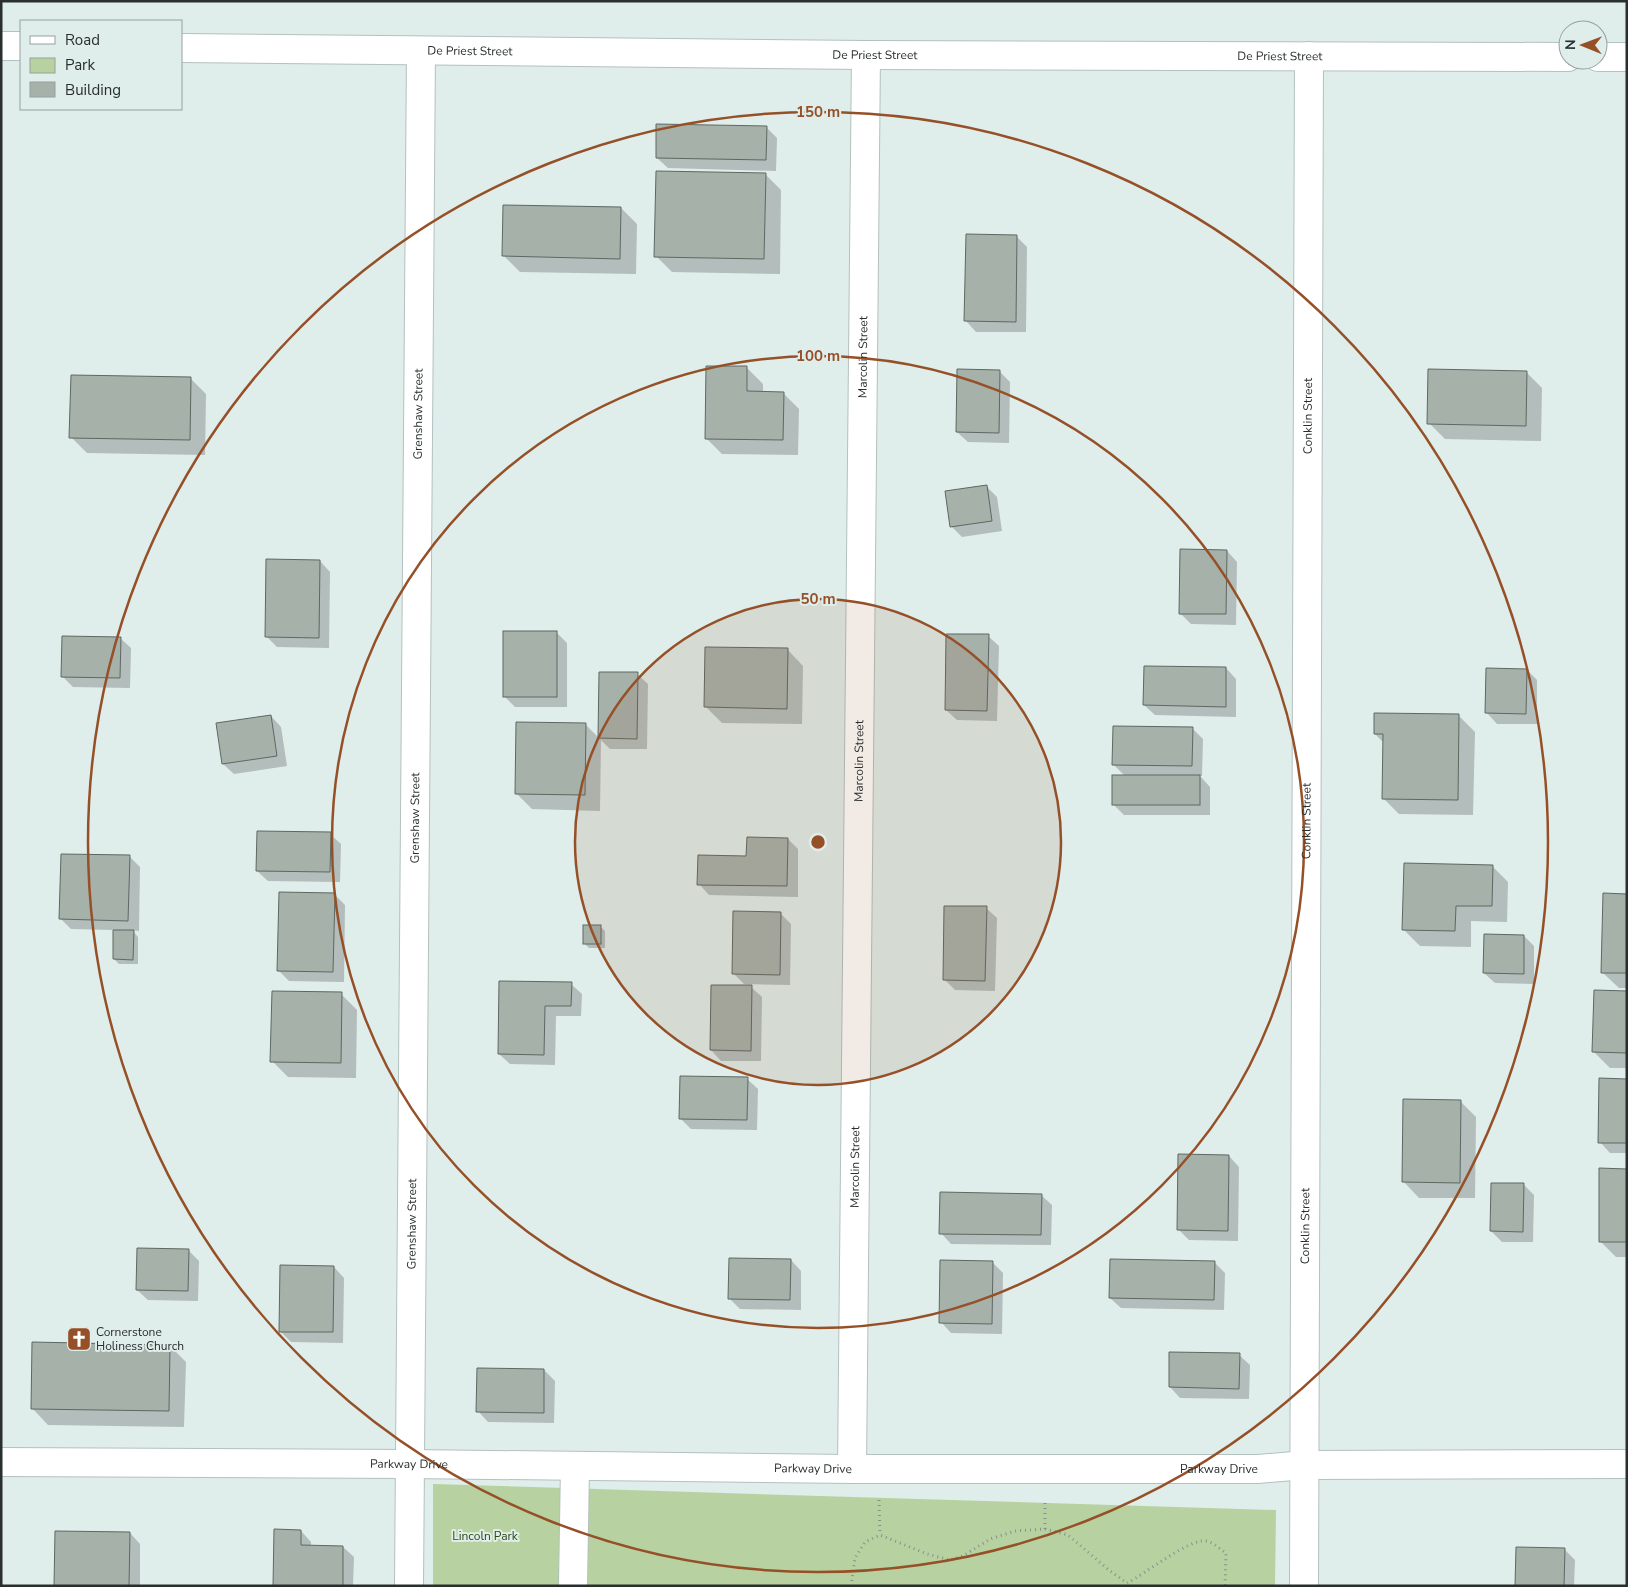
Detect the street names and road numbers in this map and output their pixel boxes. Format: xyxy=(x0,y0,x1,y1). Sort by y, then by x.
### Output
street label: De Priest Street xyxy=(427,43,513,59)
street label: De Priest Street xyxy=(832,47,918,63)
street label: De Priest Street xyxy=(1237,48,1323,64)
street label: Marcolin Street xyxy=(855,315,871,398)
street label: Grenshaw Street xyxy=(410,368,427,460)
street label: Conklin Street xyxy=(1300,377,1316,454)
street label: Marcolin Street xyxy=(851,719,867,802)
street label: Grenshaw Street xyxy=(407,772,423,864)
street label: Conklin Street xyxy=(1298,782,1315,859)
street label: Marcolin Street xyxy=(847,1125,863,1208)
street label: Grenshaw Street xyxy=(403,1178,420,1270)
street label: Conklin Street xyxy=(1297,1187,1313,1264)
street label: Parkway Drive xyxy=(370,1456,448,1472)
street label: Parkway Drive xyxy=(774,1460,852,1477)
street label: Parkway Drive xyxy=(1180,1461,1258,1477)

